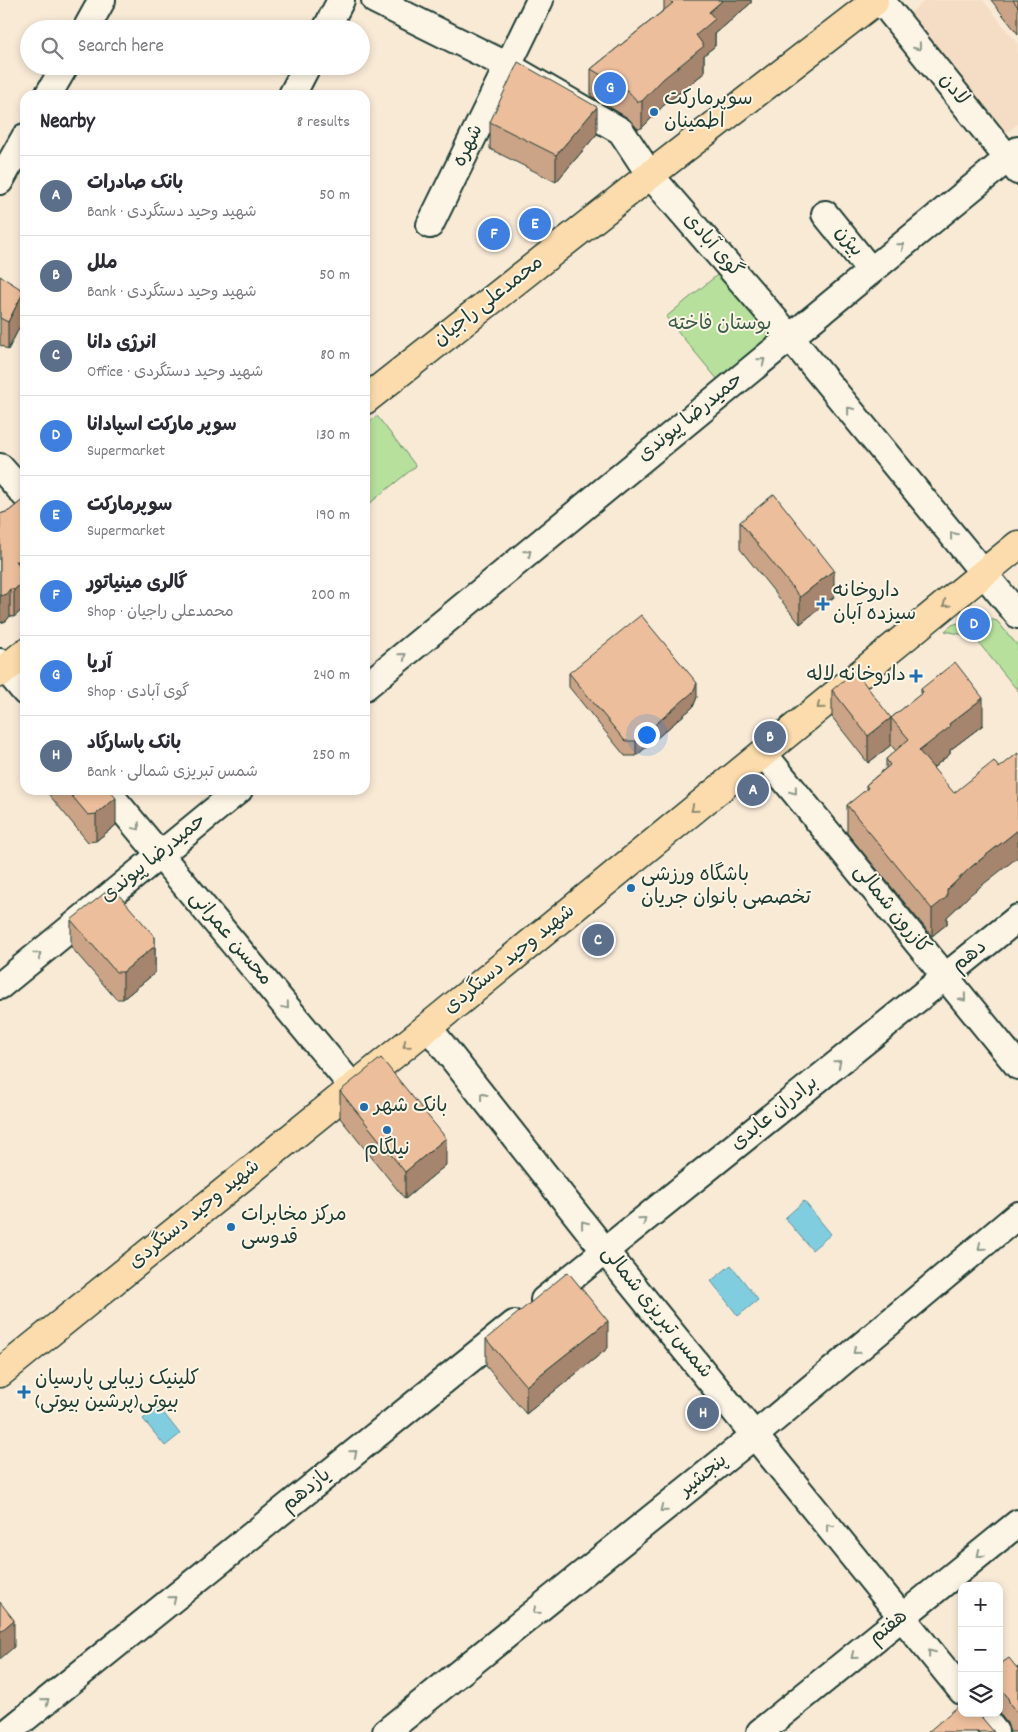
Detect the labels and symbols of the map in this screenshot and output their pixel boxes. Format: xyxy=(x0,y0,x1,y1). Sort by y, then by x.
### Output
one-way arrow xyxy=(913,41,921,50)
street label: لادن xyxy=(931,68,975,112)
pin: G xyxy=(594,69,626,107)
place label: سوپرمارکت اطمینان xyxy=(664,86,753,137)
marker: سوپرمارکت اطمینان xyxy=(648,106,660,118)
street label: شهره xyxy=(447,120,491,172)
pin: E xyxy=(519,205,551,243)
street label: گوی آبادی xyxy=(676,207,748,285)
pin: F xyxy=(478,215,510,253)
street label: بیژن xyxy=(827,220,869,264)
one-way arrow xyxy=(895,244,904,252)
street label: محمدعلی راجیان xyxy=(428,250,550,354)
park label: بوستان فاخته xyxy=(668,311,772,339)
one-way arrow xyxy=(756,358,765,366)
street label: حمیدرضا پیوندی xyxy=(632,367,750,469)
one-way arrow xyxy=(847,406,856,415)
one-way arrow xyxy=(951,532,959,541)
one-way arrow xyxy=(523,549,532,558)
place label: داروخانه سیزده آبان xyxy=(833,578,916,629)
marker: داروخانه سیزده آبان xyxy=(817,598,829,610)
one-way arrow xyxy=(943,598,952,606)
pin: D xyxy=(958,605,990,643)
one-way arrow xyxy=(397,652,406,661)
place label: داروخانه لاله xyxy=(807,662,906,690)
marker: داروخانه لاله xyxy=(910,670,922,682)
one-way arrow xyxy=(817,701,826,710)
pin: B xyxy=(754,718,786,756)
your location xyxy=(634,722,660,748)
pin: A xyxy=(737,771,769,809)
one-way arrow xyxy=(788,785,796,794)
one-way arrow xyxy=(691,804,700,813)
street label: حمیدرضا پیوندی xyxy=(95,808,213,910)
one-way arrow xyxy=(132,822,141,831)
street label: کازرون شمالی xyxy=(846,859,936,961)
place label: باشگاه ورزشی تخصصی بانوان جریان xyxy=(641,862,811,913)
marker: باشگاه ورزشی تخصصی بانوان جریان xyxy=(625,882,637,894)
street label: محسن عمرانی xyxy=(182,885,278,993)
street label: شهید وحید دستگردی xyxy=(438,898,582,1022)
pin: C xyxy=(582,921,614,959)
street label: دهم xyxy=(947,934,993,980)
one-way arrow xyxy=(32,952,41,961)
one-way arrow xyxy=(957,993,966,1002)
one-way arrow xyxy=(280,1001,289,1010)
one-way arrow xyxy=(403,1039,412,1047)
one-way arrow xyxy=(832,1060,841,1069)
street label: برادران عابدی xyxy=(725,1070,825,1158)
one-way arrow xyxy=(480,1092,489,1102)
place label: بانک شهر xyxy=(372,1093,448,1121)
marker: بانک شهر xyxy=(358,1101,370,1113)
marker: نیلگام xyxy=(381,1124,393,1136)
place label: نیلگام xyxy=(364,1136,410,1164)
street label: شهید وحید دستگردی xyxy=(123,1153,267,1277)
place label: مرکز مخابرات قدوسی xyxy=(241,1202,347,1253)
one-way arrow xyxy=(637,1218,646,1226)
one-way arrow xyxy=(580,1220,589,1229)
marker: مرکز مخابرات قدوسی xyxy=(225,1221,237,1233)
street label: شمس تبریزی شمالی xyxy=(594,1241,718,1385)
one-way arrow xyxy=(977,1241,986,1250)
one-way arrow xyxy=(853,1345,862,1353)
place label: کلینیک زیبایی پارسیان بیوتی(پرشین بیوتی) xyxy=(35,1366,199,1417)
marker: کلینیک زیبایی پارسیان بیوتی(پرشین بیوتی) xyxy=(17,1385,31,1399)
pin: H xyxy=(687,1394,719,1432)
street label: پنجشیر xyxy=(672,1448,734,1505)
one-way arrow xyxy=(348,1451,357,1459)
street label: یازدهم xyxy=(276,1462,338,1520)
one-way arrow xyxy=(659,1504,668,1513)
one-way arrow xyxy=(826,1524,834,1533)
one-way arrow xyxy=(977,1548,986,1556)
one-way arrow xyxy=(167,1597,176,1605)
street label: هفتم xyxy=(864,1604,914,1652)
one-way arrow xyxy=(533,1606,542,1614)
one-way arrow xyxy=(929,1650,937,1659)
one-way arrow xyxy=(851,1651,860,1659)
one-way arrow xyxy=(41,1698,50,1707)

